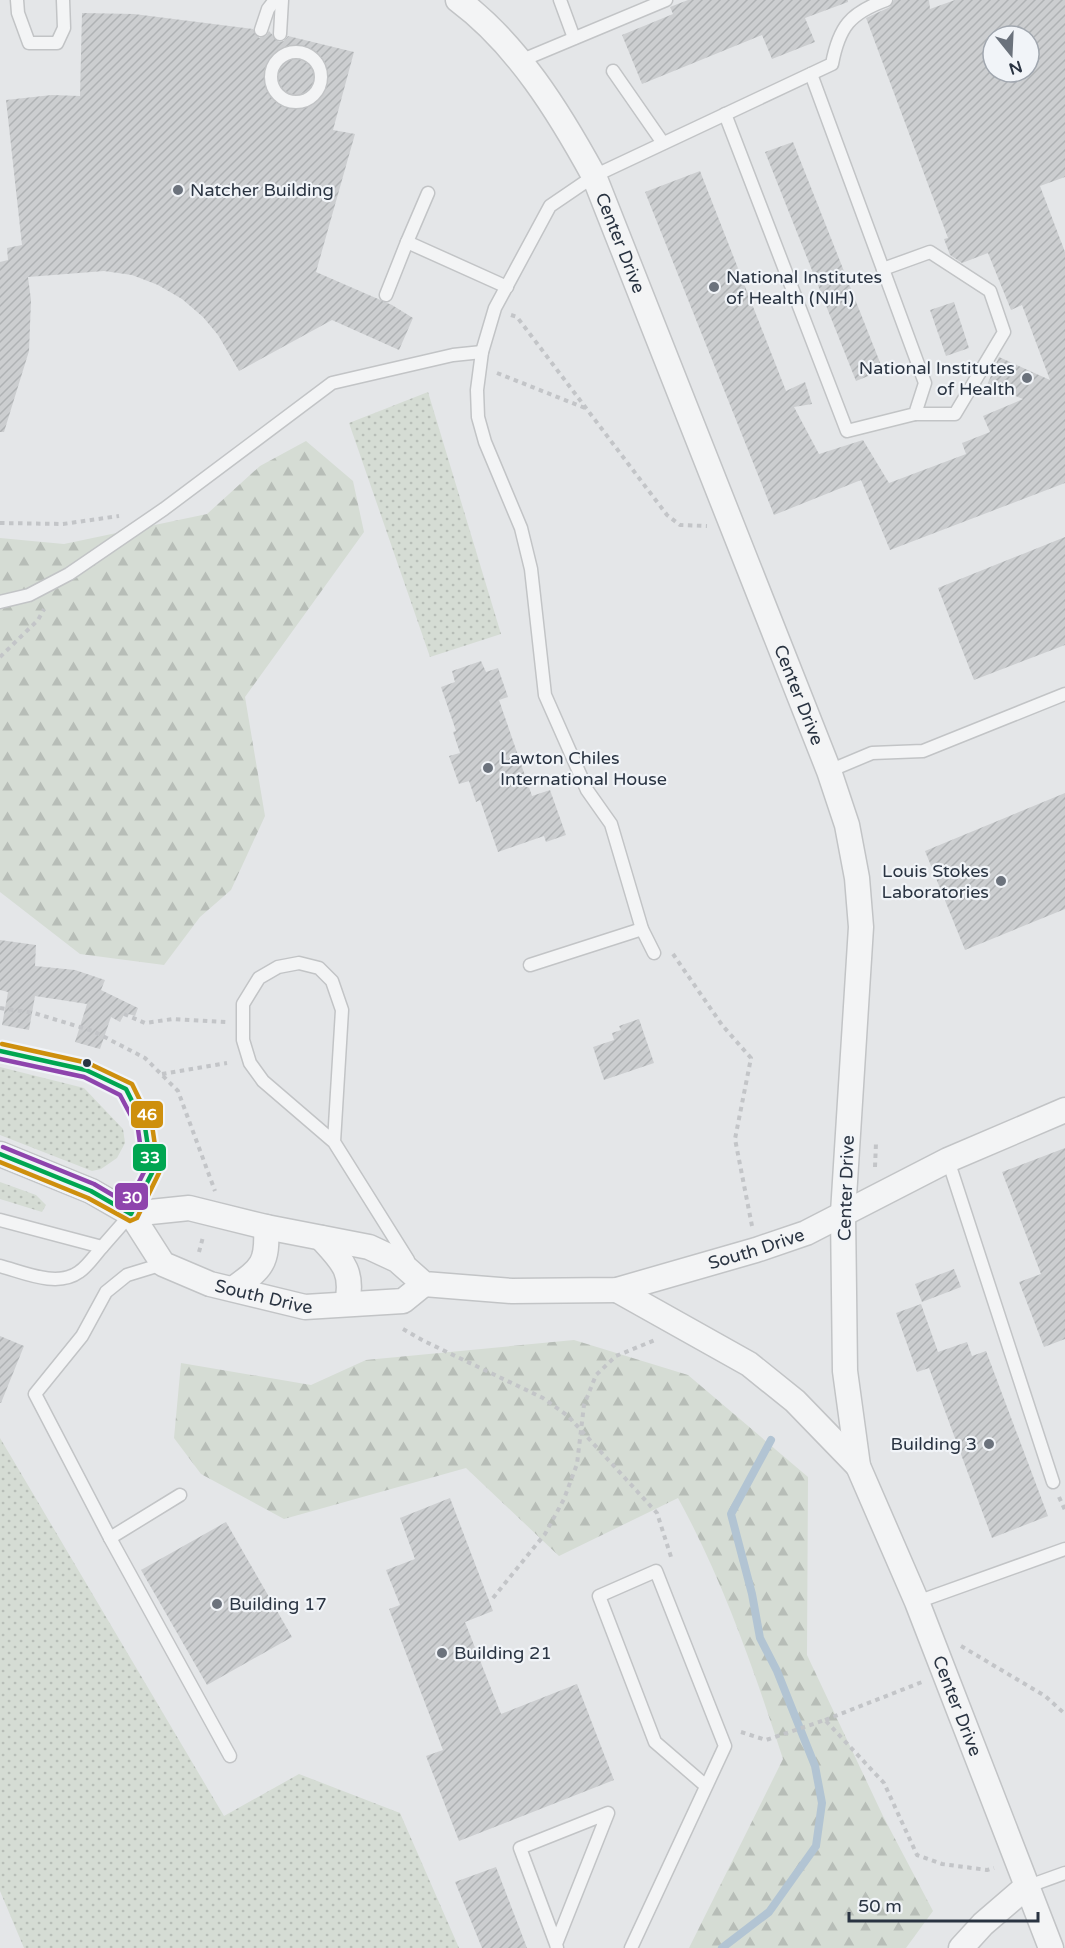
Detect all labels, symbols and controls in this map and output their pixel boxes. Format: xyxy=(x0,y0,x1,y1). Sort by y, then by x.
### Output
north arrow xyxy=(981,24,1041,84)
text: N xyxy=(1006,56,1025,79)
place label: Natcher Building xyxy=(190,179,334,201)
marker: Natcher Building xyxy=(171,183,185,197)
street label: Center Drive xyxy=(591,189,650,296)
place label: National Institutes of Health (NIH) xyxy=(726,266,882,309)
marker: National Institutes of Health (NIH) xyxy=(707,280,721,294)
place label: National Institutes of Health xyxy=(859,357,1015,400)
marker: National Institutes of Health xyxy=(1020,371,1034,385)
street label: Center Drive xyxy=(769,641,829,748)
place label: Lawton Chiles International House xyxy=(500,747,667,790)
marker: Lawton Chiles International House xyxy=(481,761,495,775)
place label: Louis Stokes Laboratories xyxy=(882,860,989,903)
marker: Louis Stokes Laboratories xyxy=(994,874,1008,888)
unlabelled marker xyxy=(81,1057,93,1069)
line badge: 46 xyxy=(130,1100,164,1129)
text: 46 xyxy=(137,1105,157,1125)
street label: Center Drive xyxy=(833,1135,859,1241)
line badge: 33 xyxy=(132,1143,167,1172)
text: 33 xyxy=(140,1148,160,1168)
line badge: 30 xyxy=(114,1182,149,1211)
text: 30 xyxy=(122,1188,142,1208)
street label: South Drive xyxy=(705,1223,807,1274)
street label: South Drive xyxy=(212,1275,313,1318)
place label: Building 3 xyxy=(891,1433,977,1455)
marker: Building 3 xyxy=(982,1437,996,1451)
place label: Building 17 xyxy=(229,1593,327,1615)
marker: Building 17 xyxy=(210,1597,224,1611)
place label: Building 21 xyxy=(454,1642,552,1664)
marker: Building 21 xyxy=(435,1646,449,1660)
street label: Center Drive xyxy=(928,1652,987,1759)
scale bar xyxy=(849,1885,1038,1923)
text: 50 m xyxy=(858,1895,902,1917)

